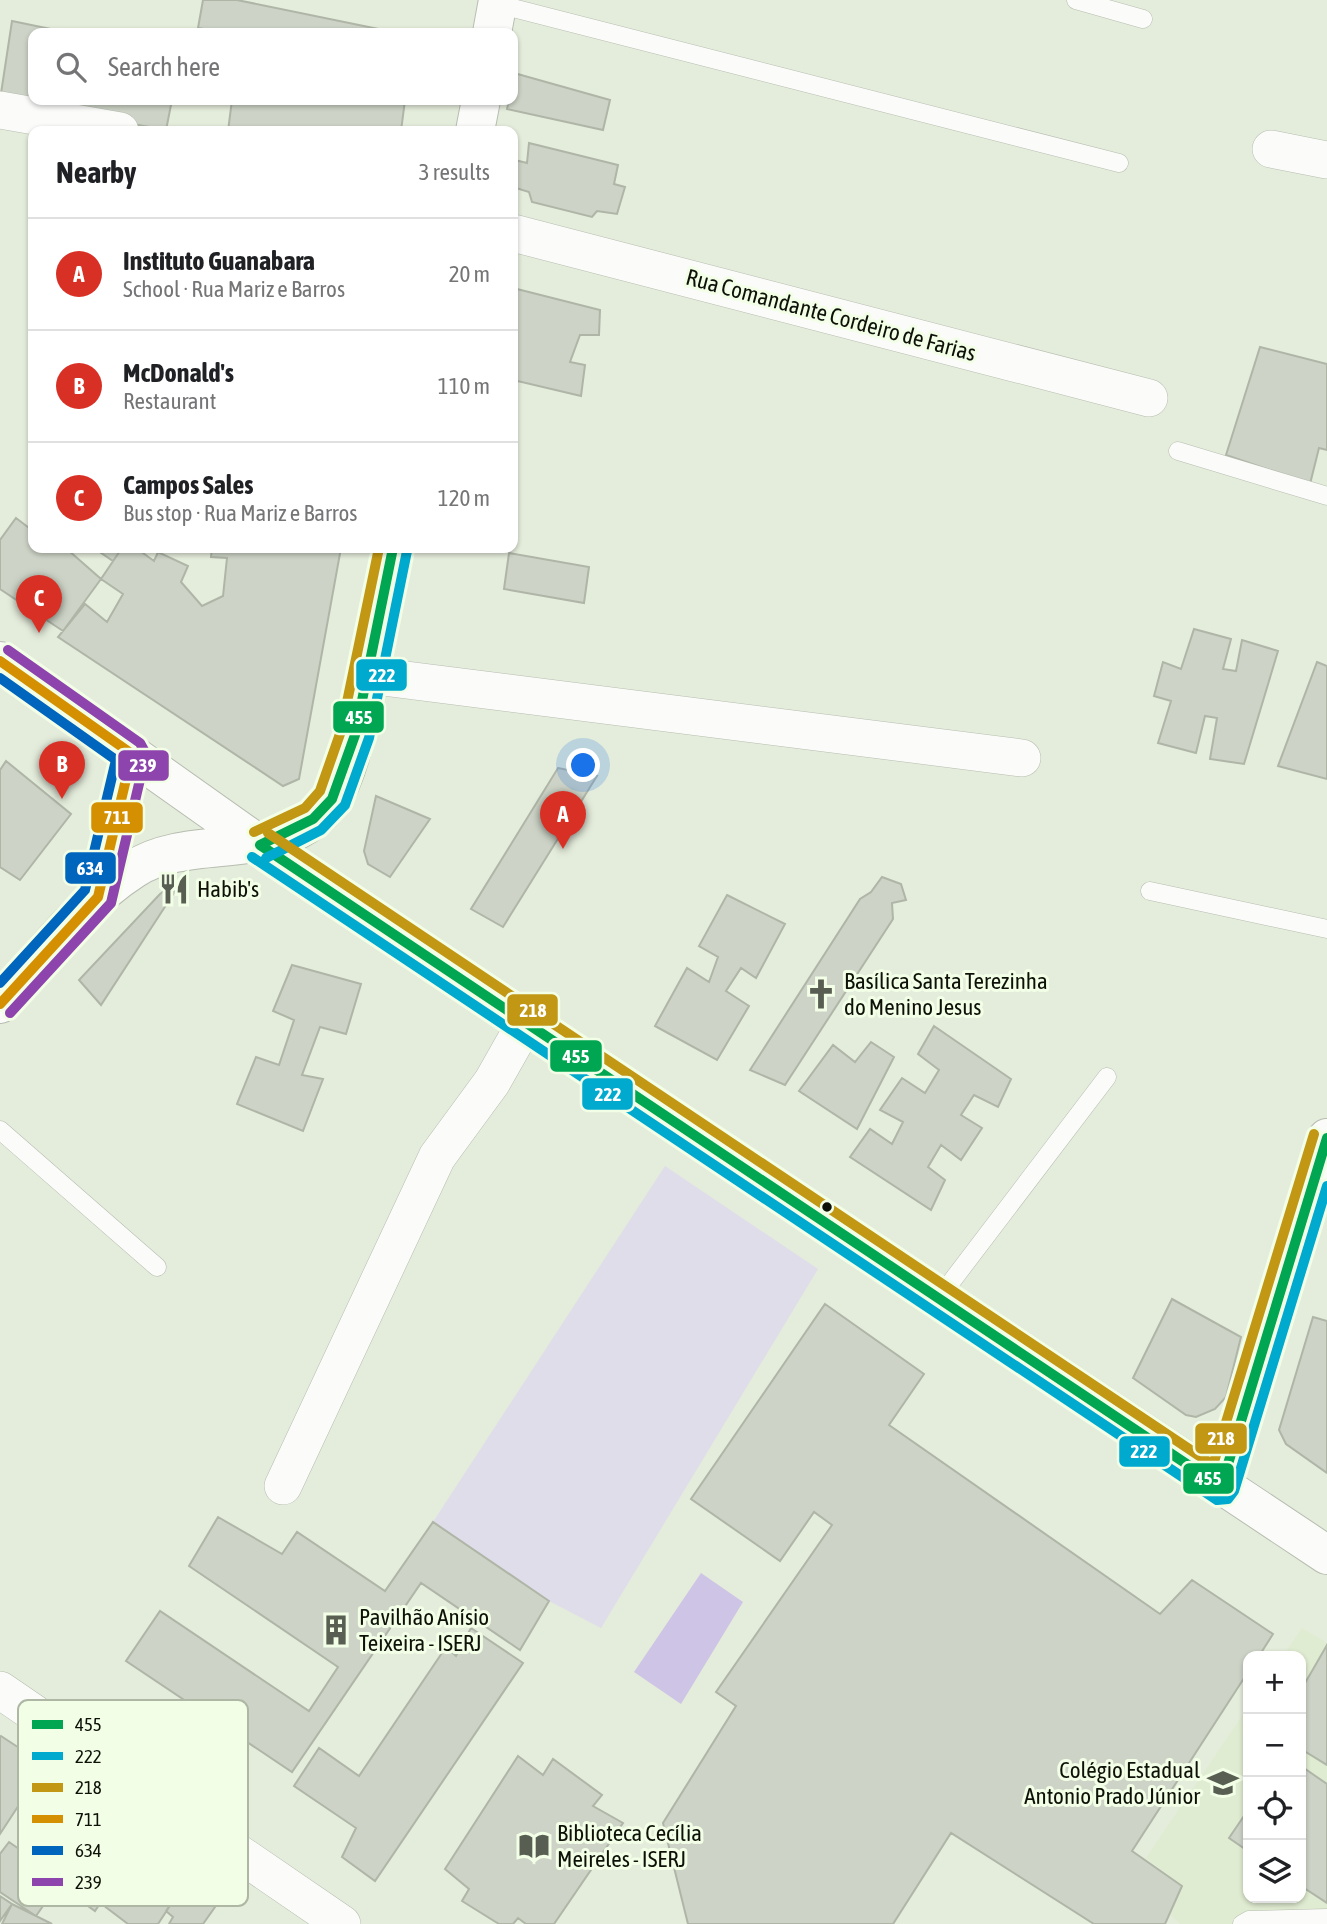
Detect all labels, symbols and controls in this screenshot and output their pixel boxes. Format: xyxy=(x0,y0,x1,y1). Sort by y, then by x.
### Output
search box xyxy=(28,28,518,105)
icon: search xyxy=(52,48,90,86)
text: Search here xyxy=(108,52,220,82)
text: Nearby xyxy=(56,155,136,189)
text: 3 results xyxy=(419,159,490,185)
text: Instituto Guanabara xyxy=(123,246,315,276)
text: A xyxy=(73,261,85,287)
text: 20 m xyxy=(449,261,490,287)
street label: Rua Comandante Cordeiro de Farias xyxy=(683,264,979,366)
text: School · Rua Mariz e Barros xyxy=(123,276,345,302)
text: McDonald's xyxy=(123,358,234,388)
text: B xyxy=(74,373,84,399)
text: 110 m xyxy=(438,373,490,399)
text: Restaurant xyxy=(123,388,216,414)
text: Campos Sales xyxy=(123,470,253,500)
text: C xyxy=(74,485,84,511)
text: 120 m xyxy=(438,485,490,511)
text: Bus stop · Rua Mariz e Barros xyxy=(123,500,358,526)
pin: C xyxy=(16,575,62,633)
line badge: 222 xyxy=(355,658,408,692)
text: 222 xyxy=(369,664,395,686)
line badge: 455 xyxy=(332,700,385,734)
text: 455 xyxy=(345,706,372,728)
pin: B xyxy=(39,741,85,799)
your location xyxy=(566,748,600,782)
line badge: 239 xyxy=(117,749,170,782)
text: 239 xyxy=(130,754,156,776)
pin: A xyxy=(540,791,586,849)
line badge: 711 xyxy=(90,801,144,834)
text: 711 xyxy=(104,806,130,828)
line badge: 634 xyxy=(64,851,117,885)
text: 634 xyxy=(77,857,103,879)
restaurant icon: Habib's xyxy=(157,872,191,906)
place label: Habib's xyxy=(197,876,259,902)
place label: Basílica Santa Terezinha do Menino Jesus xyxy=(844,968,1048,1020)
church icon: Basílica Santa Terezinha do Menino Jesus xyxy=(804,977,838,1011)
line badge: 218 xyxy=(506,993,559,1027)
text: 218 xyxy=(520,999,546,1021)
line badge: 455 xyxy=(549,1039,603,1073)
text: 455 xyxy=(562,1045,589,1067)
line badge: 222 xyxy=(581,1077,634,1111)
text: 222 xyxy=(595,1083,621,1105)
unlabelled marker xyxy=(820,1200,834,1214)
line badge: 218 xyxy=(1194,1422,1248,1455)
text: 218 xyxy=(1208,1427,1234,1449)
line badge: 222 xyxy=(1118,1435,1171,1468)
text: 222 xyxy=(1131,1440,1157,1462)
line badge: 455 xyxy=(1182,1462,1235,1495)
text: 455 xyxy=(1194,1467,1221,1489)
place label: Pavilhão Anísio Teixeira - ISERJ xyxy=(359,1604,489,1656)
building icon: Pavilhão Anísio Teixeira - ISERJ xyxy=(319,1613,353,1647)
map controls xyxy=(1243,1651,1306,1903)
button: + xyxy=(1243,1651,1306,1714)
legend xyxy=(18,1700,248,1906)
text: 455 xyxy=(75,1713,102,1735)
button: − xyxy=(1243,1714,1306,1777)
text: 222 xyxy=(75,1745,102,1767)
place label: Colégio Estadual Antonio Prado Júnior xyxy=(1024,1757,1201,1809)
school or university icon: Colégio Estadual Antonio Prado Júnior xyxy=(1206,1766,1240,1800)
text: 218 xyxy=(75,1776,102,1798)
button: locate xyxy=(1243,1777,1306,1840)
text: 711 xyxy=(75,1808,102,1830)
place label: Biblioteca Cecília Meireles - ISERJ xyxy=(557,1820,702,1872)
library icon: Biblioteca Cecília Meireles - ISERJ xyxy=(517,1829,551,1863)
text: 634 xyxy=(75,1839,102,1861)
button: layers xyxy=(1243,1840,1306,1903)
text: 239 xyxy=(75,1871,102,1893)

